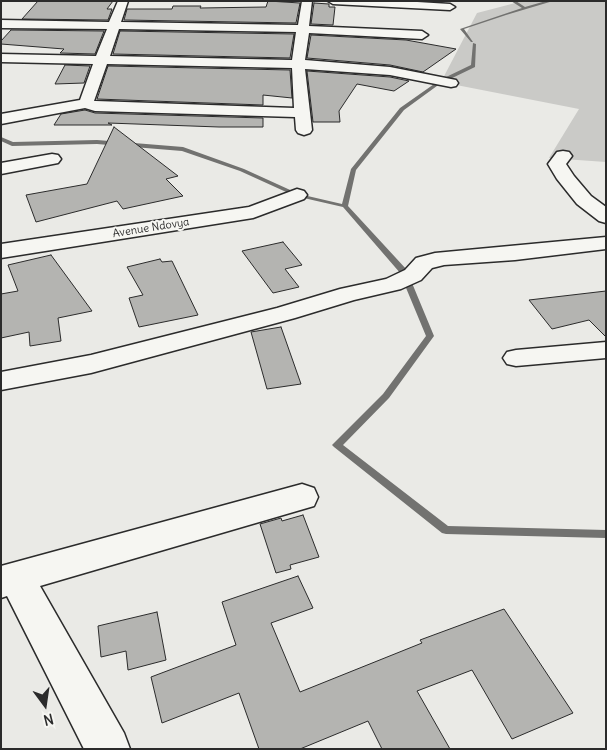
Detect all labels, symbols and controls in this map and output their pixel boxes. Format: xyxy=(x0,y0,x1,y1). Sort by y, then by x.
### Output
street label: Avenue Ndovya xyxy=(112,215,190,241)
north arrow xyxy=(20,680,70,730)
text: N xyxy=(42,710,56,729)

